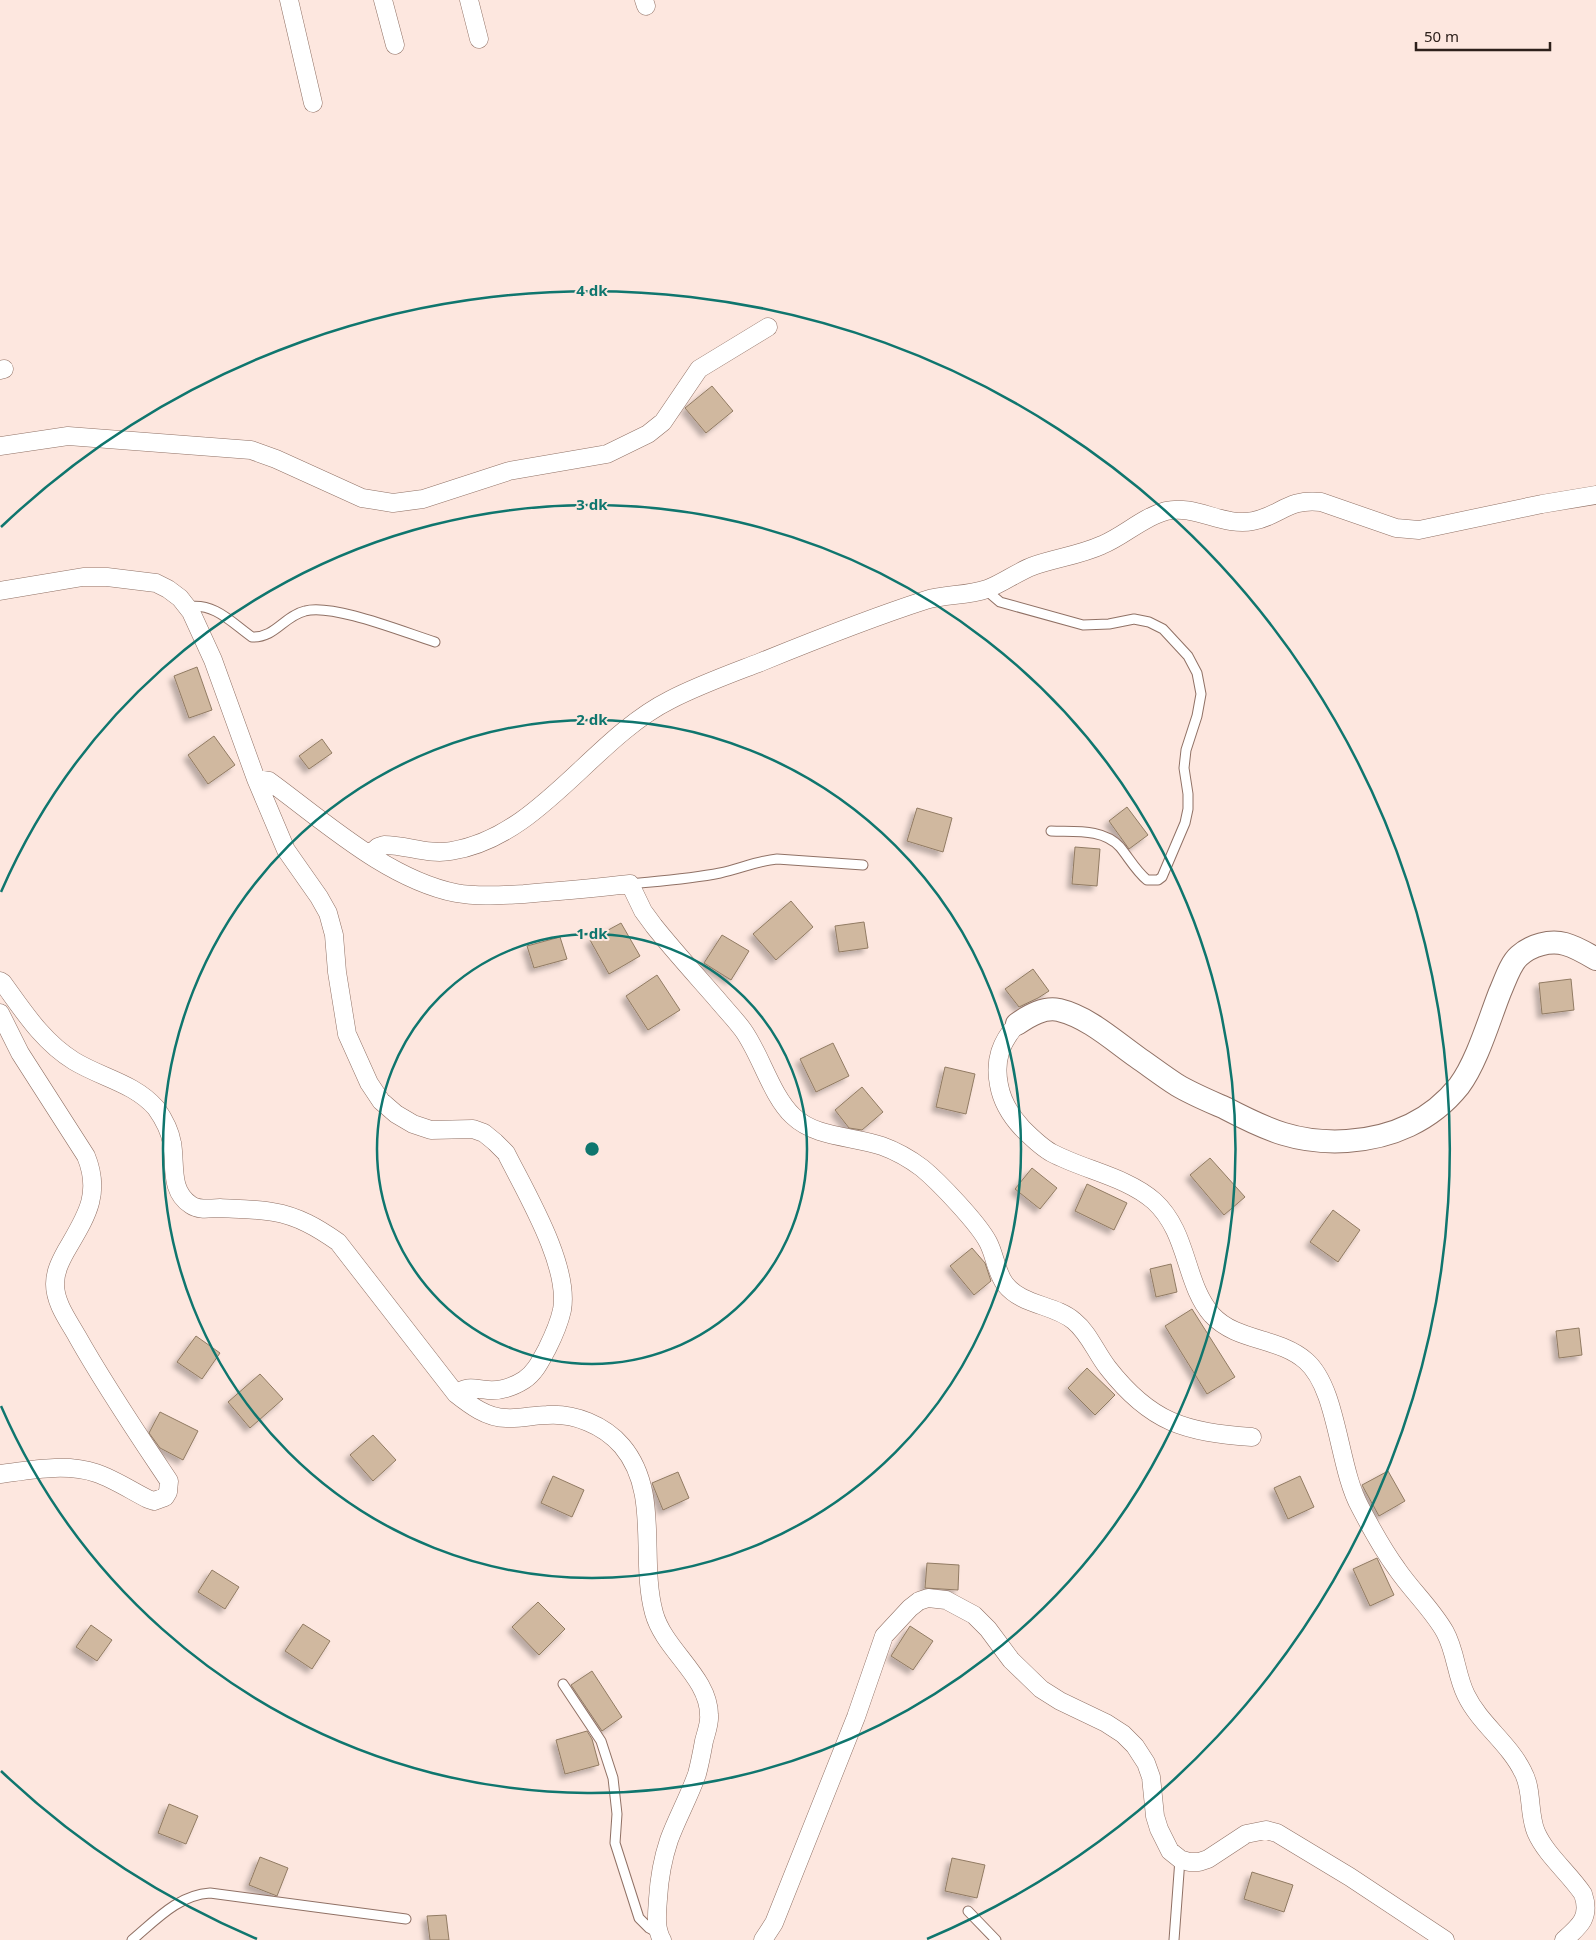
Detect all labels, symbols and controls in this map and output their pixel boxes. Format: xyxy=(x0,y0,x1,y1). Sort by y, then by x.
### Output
scale bar xyxy=(1416,20,1550,52)
text: 50 m xyxy=(1424,26,1459,46)
text: 4 dk xyxy=(576,280,608,300)
text: 3 dk xyxy=(576,494,608,514)
text: 2 dk xyxy=(576,709,608,729)
text: 1 dk xyxy=(576,923,608,943)
centre of rings xyxy=(583,1140,601,1158)

